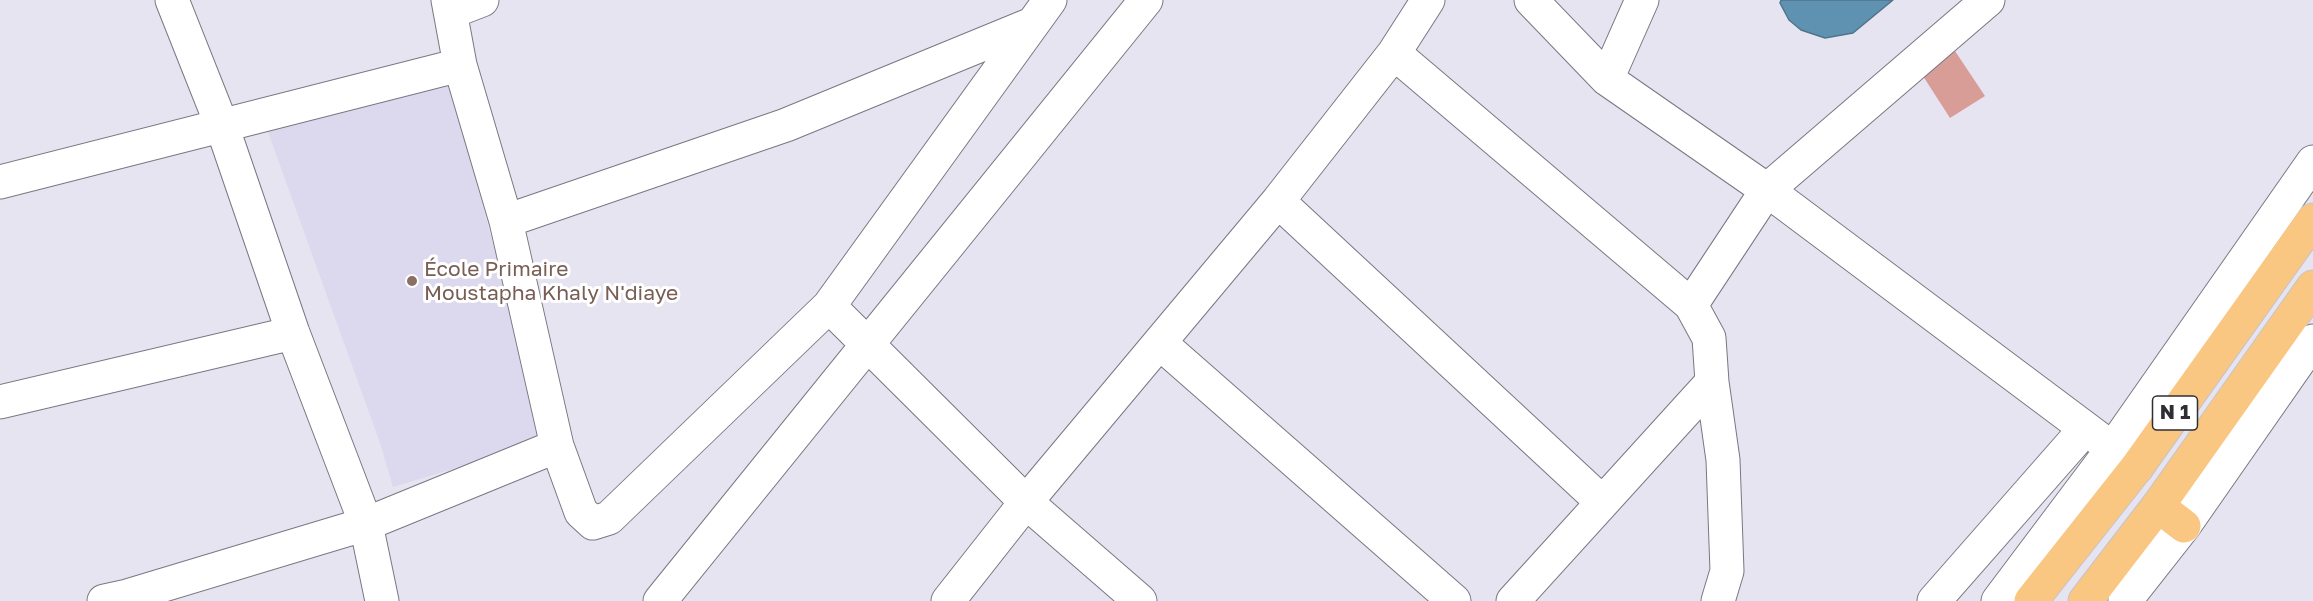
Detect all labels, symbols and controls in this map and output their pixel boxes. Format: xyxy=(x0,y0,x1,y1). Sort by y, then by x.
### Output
place label: École Primaire Moustapha Khaly N'diaye xyxy=(424,256,678,306)
marker: École Primaire Moustapha Khaly N'diaye xyxy=(405,274,419,288)
road number: N 1 xyxy=(2152,396,2198,430)

